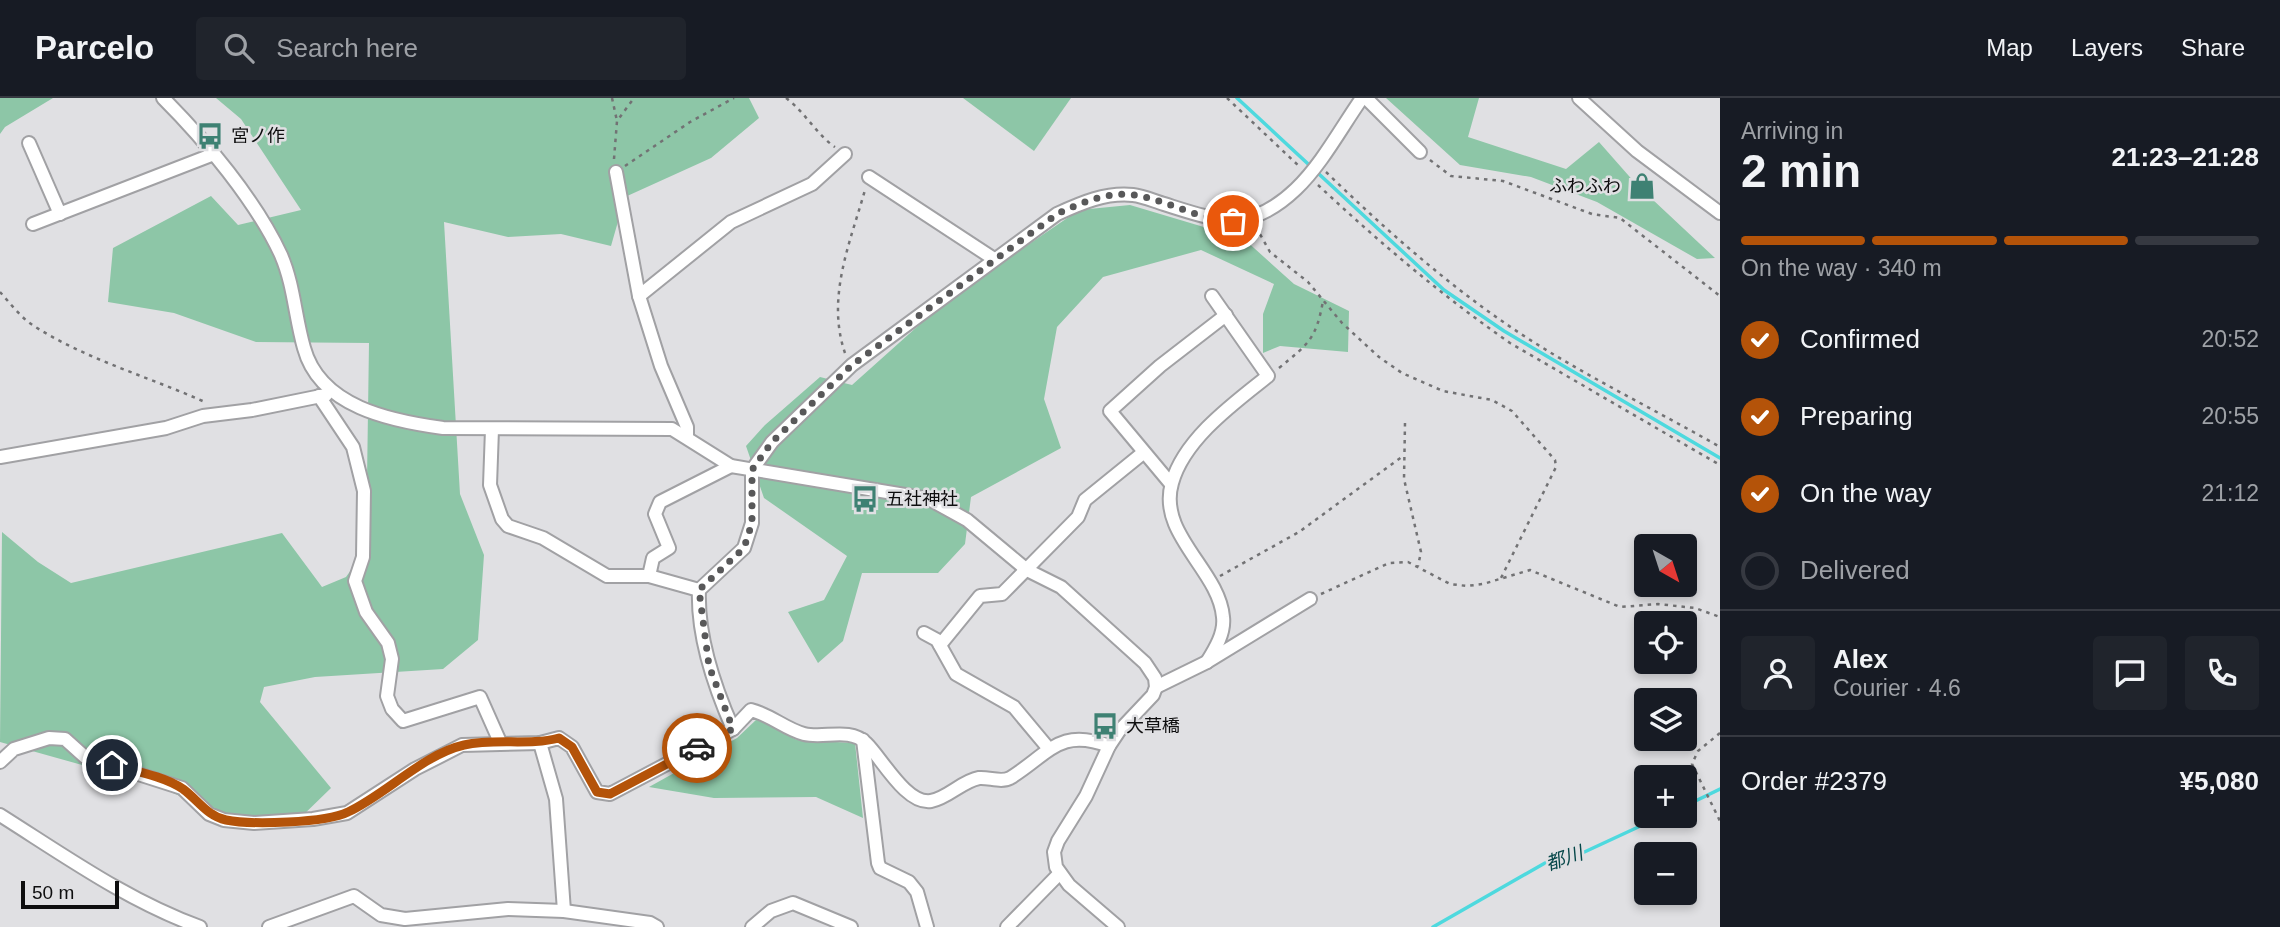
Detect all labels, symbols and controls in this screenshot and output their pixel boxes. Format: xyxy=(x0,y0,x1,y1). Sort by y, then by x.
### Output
search box xyxy=(196,17,686,80)
text: Parcelo xyxy=(35,29,154,66)
icon: search xyxy=(220,29,258,67)
text: Search here xyxy=(276,33,418,63)
text: Map xyxy=(1986,34,2033,61)
text: Layers xyxy=(2071,34,2143,61)
text: Share xyxy=(2181,34,2245,61)
text: Arriving in xyxy=(1741,118,1843,144)
bus stop icon: 宮ノ作 xyxy=(195,121,225,151)
place label: 宮ノ作 xyxy=(231,126,285,146)
text: 21:23–21:28 xyxy=(2112,142,2259,172)
text: 2 min xyxy=(1741,145,1861,197)
shop icon: ふわふわ xyxy=(1627,171,1657,201)
place label: ふわふわ xyxy=(1549,176,1621,196)
pin xyxy=(1203,191,1263,251)
icon: bag xyxy=(1214,202,1252,240)
text: On the way · 340 m xyxy=(1741,255,1942,281)
icon: check xyxy=(1741,321,1779,359)
text: Confirmed xyxy=(1800,324,1920,354)
text: 20:52 xyxy=(2201,326,2259,352)
icon: check xyxy=(1741,398,1779,436)
text: Preparing xyxy=(1800,401,1913,431)
text: 20:55 xyxy=(2201,403,2259,429)
icon: check xyxy=(1741,475,1779,513)
text: On the way xyxy=(1800,478,1932,508)
text: 21:12 xyxy=(2201,480,2259,506)
bus stop icon: 五社神社 xyxy=(850,484,880,514)
place label: 五社神社 xyxy=(886,489,958,509)
north arrow xyxy=(1634,534,1698,597)
map controls xyxy=(1634,534,1697,905)
text: Delivered xyxy=(1800,555,1910,585)
button: locate xyxy=(1634,611,1697,674)
button: person xyxy=(1741,636,1815,710)
button: chat xyxy=(2093,636,2167,710)
button: phone xyxy=(2185,636,2259,710)
text: Alex xyxy=(1833,644,1888,674)
text: Courier · 4.6 xyxy=(1833,675,1961,701)
button: layers xyxy=(1634,688,1697,751)
bus stop icon: 大草橋 xyxy=(1090,711,1120,741)
courier xyxy=(662,713,732,783)
place label: 大草橋 xyxy=(1126,716,1180,736)
icon: car xyxy=(678,729,716,767)
pin xyxy=(82,735,142,795)
icon: home xyxy=(93,746,131,784)
button: + xyxy=(1634,765,1697,828)
text: Order #2379 xyxy=(1741,766,1887,796)
text: ¥5,080 xyxy=(2179,766,2259,796)
water label: 都川 xyxy=(1543,842,1587,875)
button: − xyxy=(1634,842,1697,905)
scale bar xyxy=(21,878,119,910)
text: 50 m xyxy=(32,882,74,903)

